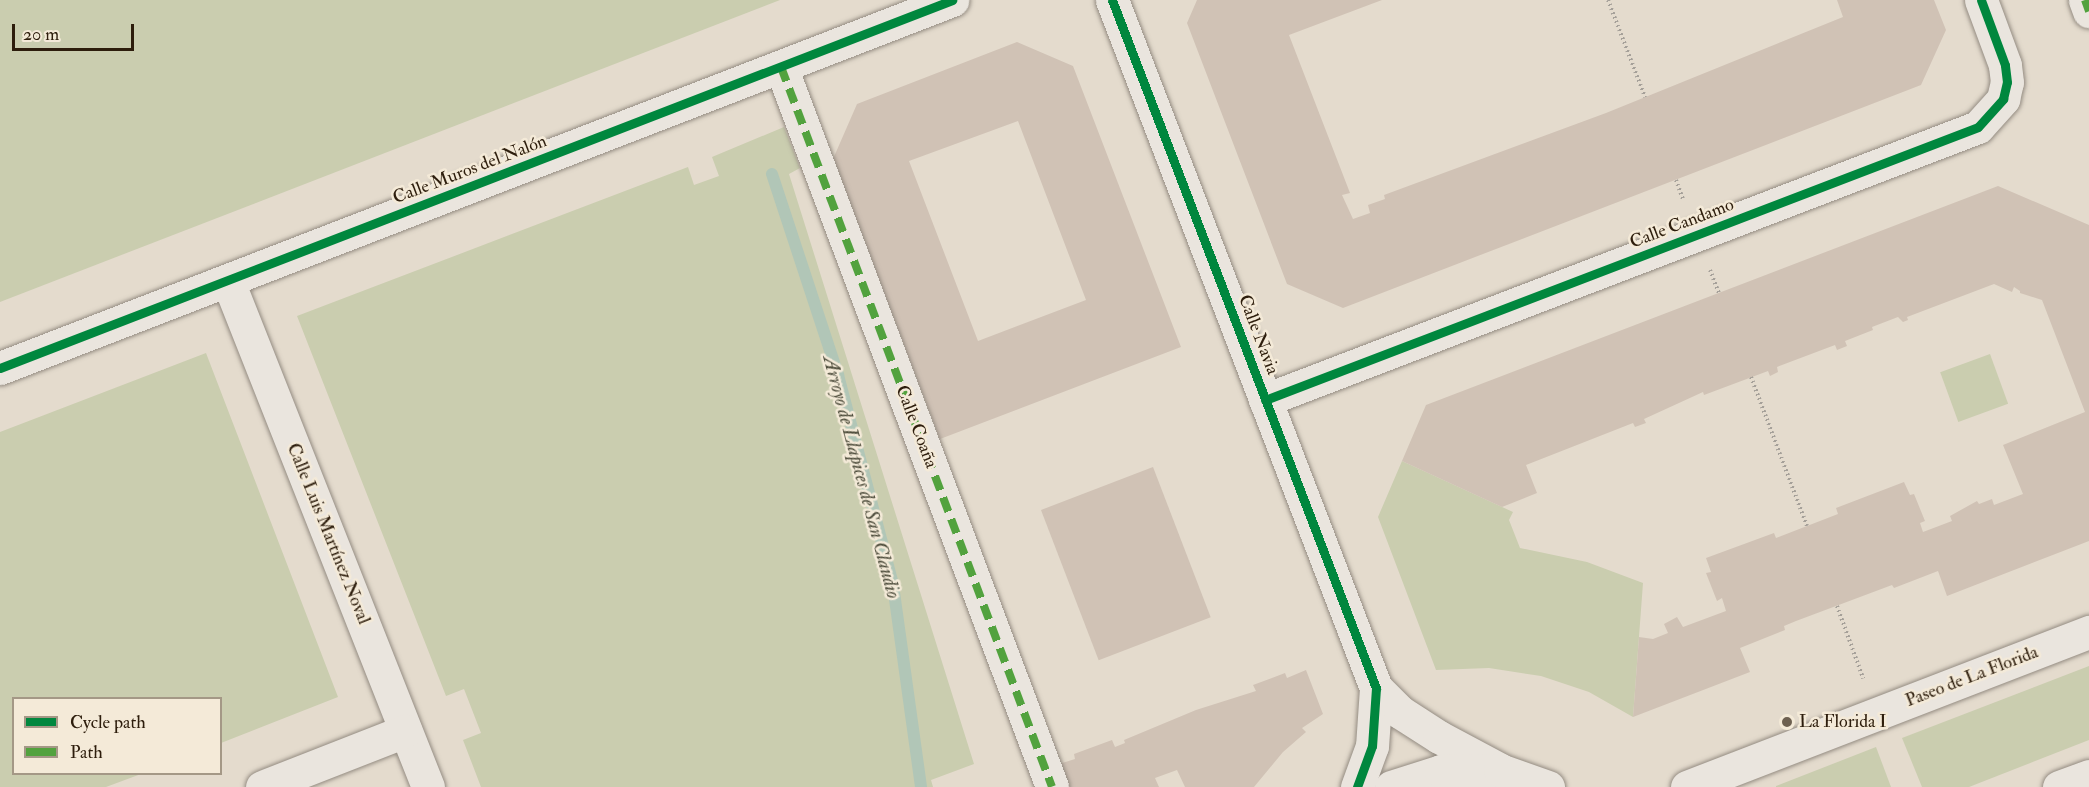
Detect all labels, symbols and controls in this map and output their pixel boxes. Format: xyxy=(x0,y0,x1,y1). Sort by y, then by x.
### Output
scale bar xyxy=(15,12,136,50)
text: 20 m xyxy=(23,23,59,46)
street label: Calle Muros del Nalón xyxy=(390,131,550,209)
street label: Calle Candamo xyxy=(1627,194,1737,254)
street label: Calle Navia xyxy=(1233,292,1283,378)
water label: Arroyo de Llapices de San Claudio xyxy=(818,353,906,601)
street label: Calle Coaña xyxy=(890,383,942,471)
street label: Calle Luis Martínez Noval xyxy=(282,440,374,628)
street label: Paseo de La Florida xyxy=(1903,642,2041,712)
legend xyxy=(12,697,222,775)
text: Cycle path xyxy=(70,711,146,734)
place label: La Florida I xyxy=(1799,711,1886,733)
marker: La Florida I xyxy=(1780,715,1794,729)
text: Path xyxy=(70,741,103,764)

